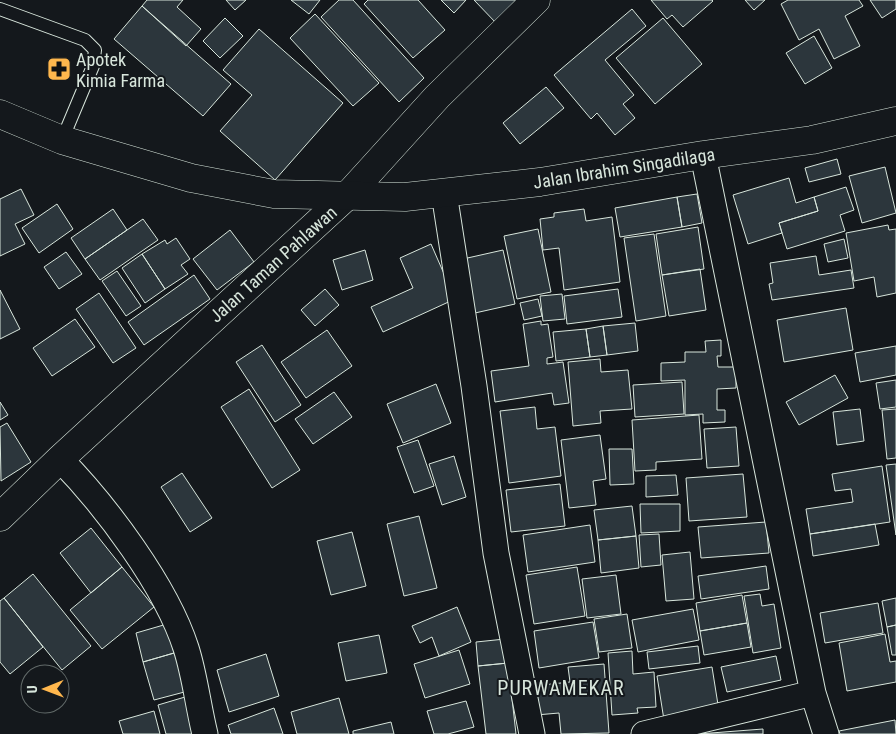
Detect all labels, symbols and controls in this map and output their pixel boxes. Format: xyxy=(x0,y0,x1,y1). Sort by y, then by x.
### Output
place label: Apotek Kimia Farma xyxy=(76,49,165,91)
pharmacy icon: Apotek Kimia Farma xyxy=(46,56,72,82)
street label: Jalan Ibrahim Singadilaga xyxy=(532,143,716,193)
street label: Jalan Taman Pahlawan xyxy=(205,201,341,327)
north arrow xyxy=(20,664,70,714)
district label: PURWAMEKAR xyxy=(497,676,625,700)
text: U xyxy=(24,685,40,693)

